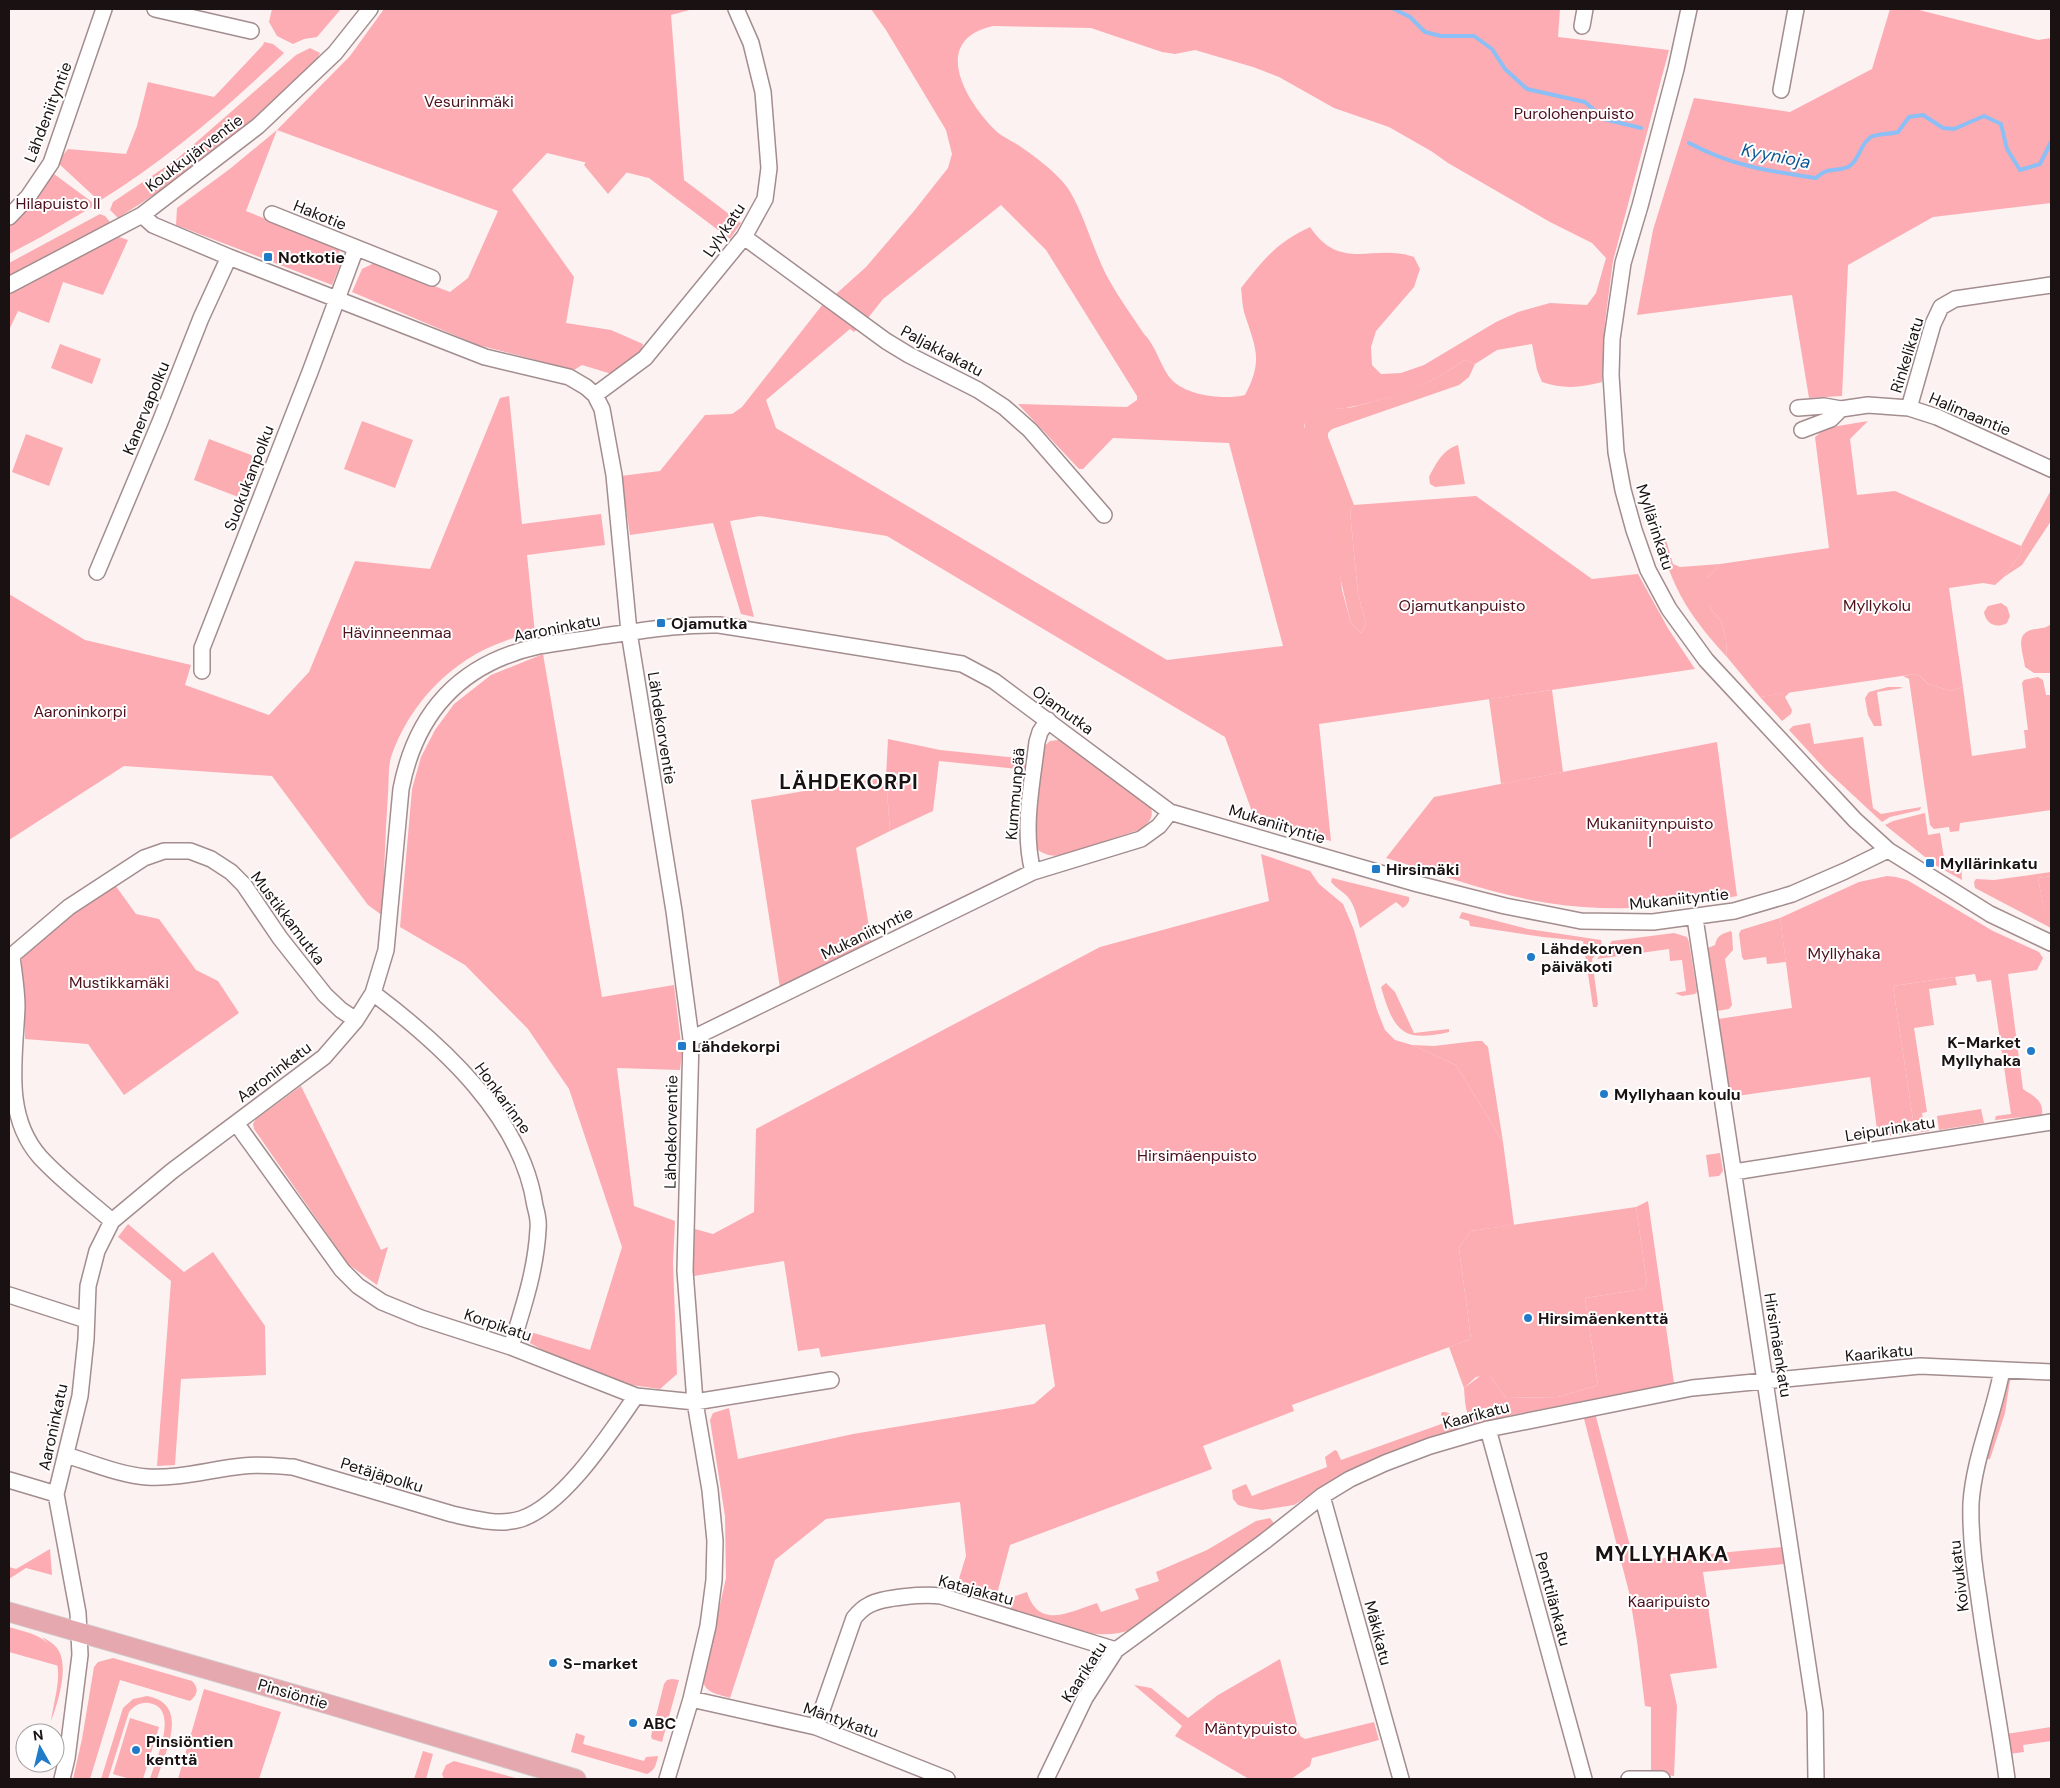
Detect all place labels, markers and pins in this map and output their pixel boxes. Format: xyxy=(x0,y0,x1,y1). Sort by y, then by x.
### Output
place label: Notkotie xyxy=(278,247,345,268)
marker: Notkotie xyxy=(262,251,274,263)
place label: Ojamutka xyxy=(671,613,747,634)
marker: Ojamutka xyxy=(655,617,667,629)
place label: Myllärinkatu xyxy=(1940,853,2038,874)
marker: Myllärinkatu xyxy=(1924,857,1936,869)
place label: Hirsimäki xyxy=(1386,859,1459,880)
marker: Hirsimäki xyxy=(1370,863,1382,875)
place label: Lähdekorven päiväkoti xyxy=(1541,938,1642,977)
marker: Lähdekorven päiväkoti xyxy=(1525,951,1537,963)
place label: K-Market Myllyhaka xyxy=(1941,1032,2021,1071)
place label: Lähdekorpi xyxy=(692,1036,780,1057)
marker: Lähdekorpi xyxy=(676,1040,688,1052)
marker: K-Market Myllyhaka xyxy=(2025,1045,2037,1057)
place label: Myllyhaan koulu xyxy=(1614,1084,1741,1105)
marker: Myllyhaan koulu xyxy=(1598,1088,1610,1100)
place label: Hirsimäenkenttä xyxy=(1538,1308,1669,1329)
marker: Hirsimäenkenttä xyxy=(1522,1312,1534,1324)
place label: S-market xyxy=(563,1653,638,1674)
marker: S-market xyxy=(547,1657,559,1669)
place label: ABC xyxy=(643,1713,677,1734)
marker: ABC xyxy=(627,1717,639,1729)
place label: Pinsiöntien kenttä xyxy=(146,1731,233,1770)
marker: Pinsiöntien kenttä xyxy=(130,1744,142,1756)

